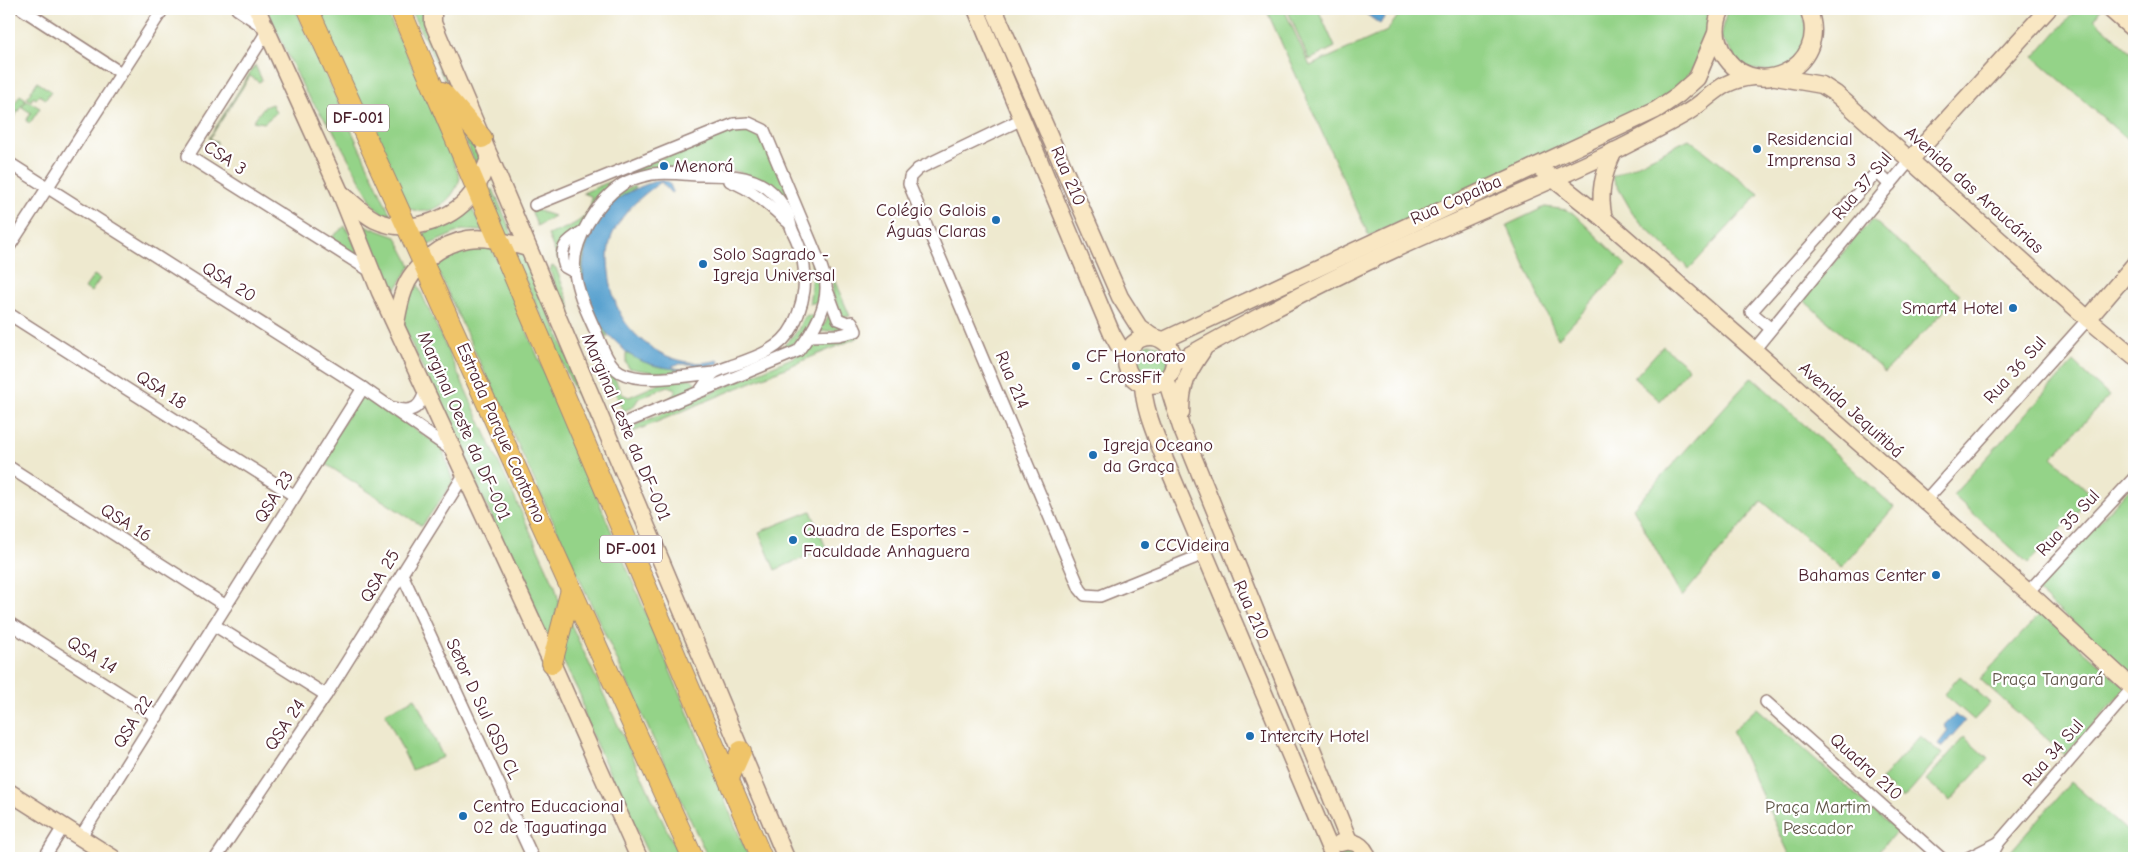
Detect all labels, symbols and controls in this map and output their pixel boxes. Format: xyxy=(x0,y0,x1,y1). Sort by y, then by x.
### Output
road number: DF-001 xyxy=(327,105,389,132)
street label: Avenida das Araucárias xyxy=(1900,122,2048,258)
place label: Residencial Imprensa 3 xyxy=(1767,129,1856,171)
street label: CSA 3 xyxy=(200,136,250,180)
street label: Rua 210 xyxy=(1046,143,1090,209)
marker: Residencial Imprensa 3 xyxy=(1751,143,1763,155)
street label: Rua 37 Sul xyxy=(1828,148,1896,224)
place label: Menorá xyxy=(674,156,733,177)
marker: Menorá xyxy=(658,160,670,172)
street label: Rua Copaíba xyxy=(1407,171,1505,229)
place label: Colégio Galois Águas Claras xyxy=(876,200,986,242)
marker: Colégio Galois Águas Claras xyxy=(990,214,1002,226)
place label: Solo Sagrado - Igreja Universal xyxy=(713,244,835,286)
street label: QSA 20 xyxy=(198,257,260,307)
marker: Solo Sagrado - Igreja Universal xyxy=(697,258,709,270)
place label: Smart4 Hotel xyxy=(1902,298,2003,319)
marker: Smart4 Hotel xyxy=(2007,302,2019,314)
street label: Marginal Oeste da DF-001 xyxy=(413,329,515,523)
street label: Marginal Leste da DF-001 xyxy=(577,330,675,524)
street label: Rua 36 Sul xyxy=(1979,332,2051,408)
street label: Estrada Parque Contorno xyxy=(452,340,550,526)
place label: CF Honorato - CrossFit xyxy=(1086,346,1186,388)
street label: Rua 214 xyxy=(991,348,1033,412)
street label: Avenida Jequitibá xyxy=(1794,358,1908,462)
marker: CF Honorato - CrossFit xyxy=(1070,360,1082,372)
street label: QSA 18 xyxy=(132,366,190,414)
place label: Igreja Oceano da Graça xyxy=(1103,435,1213,477)
marker: Igreja Oceano da Graça xyxy=(1087,449,1099,461)
street label: QSA 23 xyxy=(250,467,298,527)
street label: Rua 35 Sul xyxy=(2032,485,2104,561)
street label: QSA 16 xyxy=(97,499,155,547)
place label: Quadra de Esportes - Faculdade Anhaguera xyxy=(803,520,970,562)
marker: Quadra de Esportes - Faculdade Anhaguera xyxy=(787,534,799,546)
place label: CCVideira xyxy=(1155,535,1230,556)
road number: DF-001 xyxy=(600,536,662,562)
marker: CCVideira xyxy=(1139,539,1151,551)
street label: QSA 25 xyxy=(356,546,404,606)
place label: Bahamas Center xyxy=(1798,565,1927,586)
marker: Bahamas Center xyxy=(1930,569,1942,581)
street label: Rua 210 xyxy=(1229,577,1273,643)
street label: QSA 14 xyxy=(63,632,121,678)
street label: Setor D Sul QSD CL xyxy=(441,635,525,783)
park label: Praça Tangará xyxy=(1992,669,2104,690)
street label: QSA 22 xyxy=(109,692,157,752)
street label: QSA 24 xyxy=(260,695,310,755)
street label: Rua 34 Sul xyxy=(2018,715,2088,791)
place label: Intercity Hotel xyxy=(1260,726,1369,747)
street label: Quadra 210 xyxy=(1825,729,1907,805)
marker: Intercity Hotel xyxy=(1244,730,1256,742)
place label: Centro Educacional 02 de Taguatinga xyxy=(473,796,624,838)
park label: Praça Martim Pescador xyxy=(1765,797,1871,839)
marker: Centro Educacional 02 de Taguatinga xyxy=(457,810,469,822)

